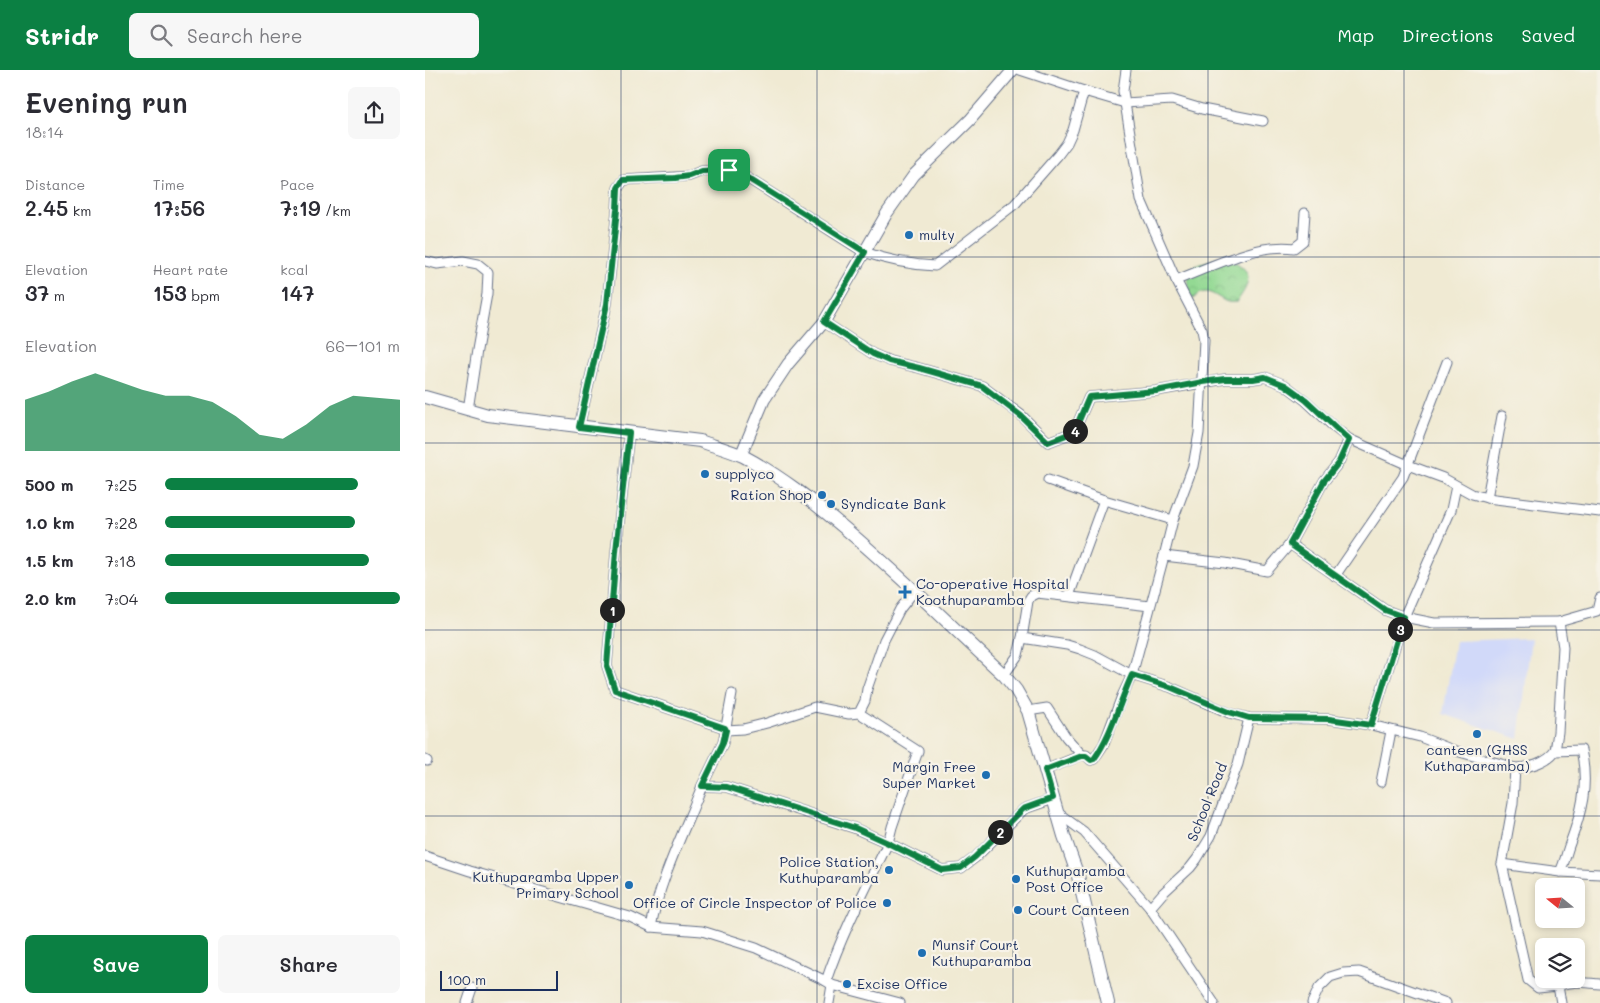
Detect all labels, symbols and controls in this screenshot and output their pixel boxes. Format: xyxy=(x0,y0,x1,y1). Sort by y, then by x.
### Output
search box xyxy=(129,13,479,58)
text: Stridr xyxy=(25,20,99,51)
icon: search xyxy=(147,21,175,49)
text: Search here xyxy=(187,23,303,48)
text: Map xyxy=(1337,23,1374,47)
text: Directions xyxy=(1402,23,1494,47)
text: Saved xyxy=(1522,23,1575,47)
text: Evening run xyxy=(25,84,188,120)
button: share xyxy=(348,87,400,139)
text: 18:14 xyxy=(25,121,63,142)
pin xyxy=(708,149,750,191)
icon: arrive xyxy=(715,156,743,184)
text: Distance xyxy=(25,175,85,194)
text: Time xyxy=(153,175,185,194)
text: Pace xyxy=(280,175,315,194)
text: 2.45 xyxy=(25,194,68,221)
text: 17:56 xyxy=(153,194,205,221)
text: 7:19 xyxy=(280,194,321,221)
text: km xyxy=(68,201,91,220)
text: /km xyxy=(321,201,351,220)
place label: multy xyxy=(919,225,955,244)
marker: multy xyxy=(903,229,915,241)
text: Elevation xyxy=(25,260,88,279)
text: Heart rate xyxy=(153,260,228,279)
text: kcal xyxy=(280,260,308,279)
text: 37 xyxy=(25,279,49,306)
text: 153 xyxy=(153,279,187,306)
text: 147 xyxy=(280,279,314,306)
text: m xyxy=(49,286,65,305)
text: bpm xyxy=(187,286,220,305)
text: Elevation xyxy=(25,335,97,356)
text: 66–101 m xyxy=(326,335,400,356)
pin: 4 xyxy=(1063,418,1087,444)
text: 4 xyxy=(1071,422,1080,441)
place label: supplyco xyxy=(715,464,774,483)
marker: supplyco xyxy=(699,468,711,480)
text: 500 m xyxy=(25,474,73,495)
text: 7:25 xyxy=(105,474,137,495)
place label: Ration Shop xyxy=(731,485,812,504)
marker: Ration Shop xyxy=(816,489,828,501)
place label: Syndicate Bank xyxy=(841,494,946,513)
marker: Syndicate Bank xyxy=(825,498,837,510)
text: 1.0 km xyxy=(25,512,74,533)
text: 7:28 xyxy=(105,512,137,533)
text: 1.5 km xyxy=(25,550,73,571)
text: 7:18 xyxy=(105,550,136,571)
place label: Co-operative Hospital Koothuparamba xyxy=(916,574,1069,609)
marker: Co-operative Hospital Koothuparamba xyxy=(898,585,912,599)
text: 2.0 km xyxy=(25,588,76,609)
text: 7:04 xyxy=(105,588,138,609)
pin: 1 xyxy=(599,598,625,622)
text: 1 xyxy=(609,601,616,620)
pin: 3 xyxy=(1387,616,1413,642)
text: 3 xyxy=(1396,620,1405,639)
marker: canteen (GHSS Kuthaparamba) xyxy=(1471,728,1483,740)
place label: canteen (GHSS Kuthaparamba) xyxy=(1424,740,1530,775)
place label: Margin Free Super Market xyxy=(882,757,976,792)
street label: School Road xyxy=(1182,759,1231,844)
marker: Margin Free Super Market xyxy=(980,769,992,781)
pin: 2 xyxy=(987,820,1013,844)
text: 2 xyxy=(997,823,1004,842)
place label: Police Station, Kuthuparamba xyxy=(779,852,879,887)
place label: Kuthuparamba Post Office xyxy=(1026,861,1126,896)
marker: Police Station, Kuthuparamba xyxy=(883,864,895,876)
place label: Kuthuparamba Upper Primary School xyxy=(472,867,619,902)
marker: Kuthuparamba Post Office xyxy=(1010,873,1022,885)
north arrow xyxy=(1535,878,1585,928)
map controls xyxy=(1535,878,1585,988)
marker: Kuthuparamba Upper Primary School xyxy=(623,879,635,891)
place label: Office of Circle Inspector of Police xyxy=(633,893,877,912)
marker: Office of Circle Inspector of Police xyxy=(881,897,893,909)
place label: Court Canteen xyxy=(1028,900,1129,919)
marker: Court Canteen xyxy=(1012,904,1024,916)
button: Save xyxy=(25,935,208,993)
button: Share xyxy=(218,935,400,993)
place label: Munsif Court Kuthuparamba xyxy=(932,935,1032,970)
button: layers xyxy=(1535,938,1585,988)
marker: Munsif Court Kuthuparamba xyxy=(916,947,928,959)
scale bar xyxy=(440,968,557,991)
text: 100 m xyxy=(447,970,486,989)
place label: Excise Office xyxy=(857,974,948,993)
marker: Excise Office xyxy=(841,978,853,990)

